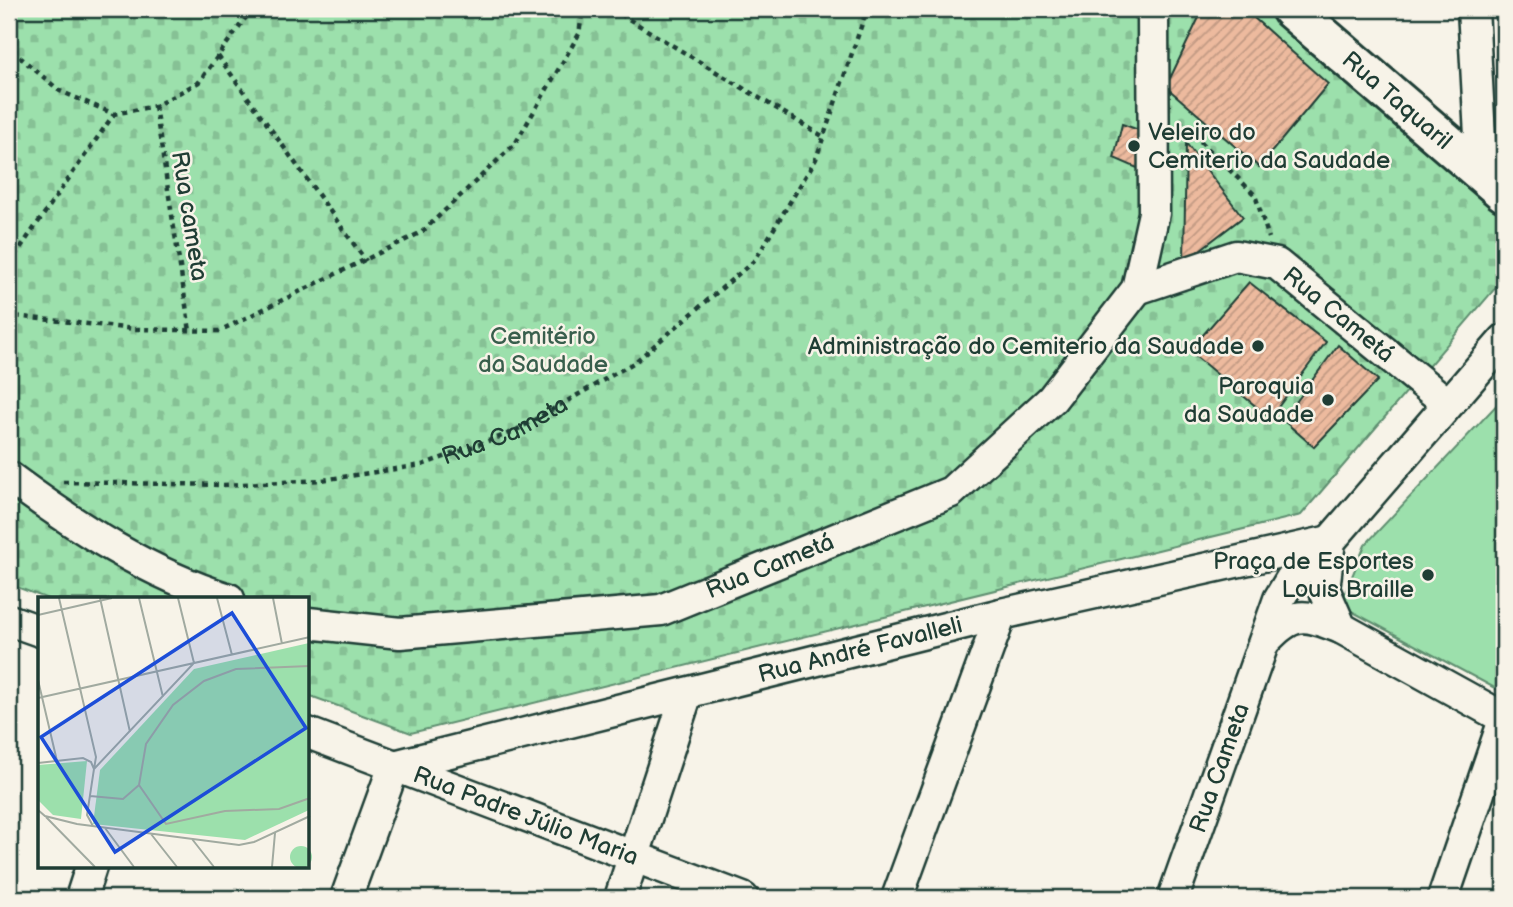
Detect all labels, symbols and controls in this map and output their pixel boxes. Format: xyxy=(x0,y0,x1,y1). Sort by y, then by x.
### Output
street label: Rua Taquaril xyxy=(1336,45,1458,156)
place label: Veleiro do Cemiterio da Saudade xyxy=(1148,118,1390,175)
marker: Veleiro do Cemiterio da Saudade xyxy=(1126,138,1142,154)
street label: Rua cameta xyxy=(165,149,214,283)
street label: Rua Cametá xyxy=(1277,261,1400,369)
park label: Cemitério da Saudade xyxy=(478,322,608,379)
place label: Administração do Cemiterio da Saudade xyxy=(808,332,1244,361)
marker: Administração do Cemiterio da Saudade xyxy=(1250,338,1266,354)
place label: Paroquia da Saudade xyxy=(1184,372,1314,429)
street label: Rua Cameta xyxy=(438,390,573,472)
marker: Paroquia da Saudade xyxy=(1320,392,1336,408)
street label: Rua Cametá xyxy=(702,527,838,605)
place label: Praça de Esportes Louis Braille xyxy=(1213,547,1414,604)
marker: Praça de Esportes Louis Braille xyxy=(1420,567,1436,583)
inset map xyxy=(38,597,310,869)
street label: Rua André Favalleli xyxy=(755,610,965,689)
street label: Rua Cameta xyxy=(1183,699,1256,837)
street label: Rua Padre Júlio Maria xyxy=(409,760,642,872)

